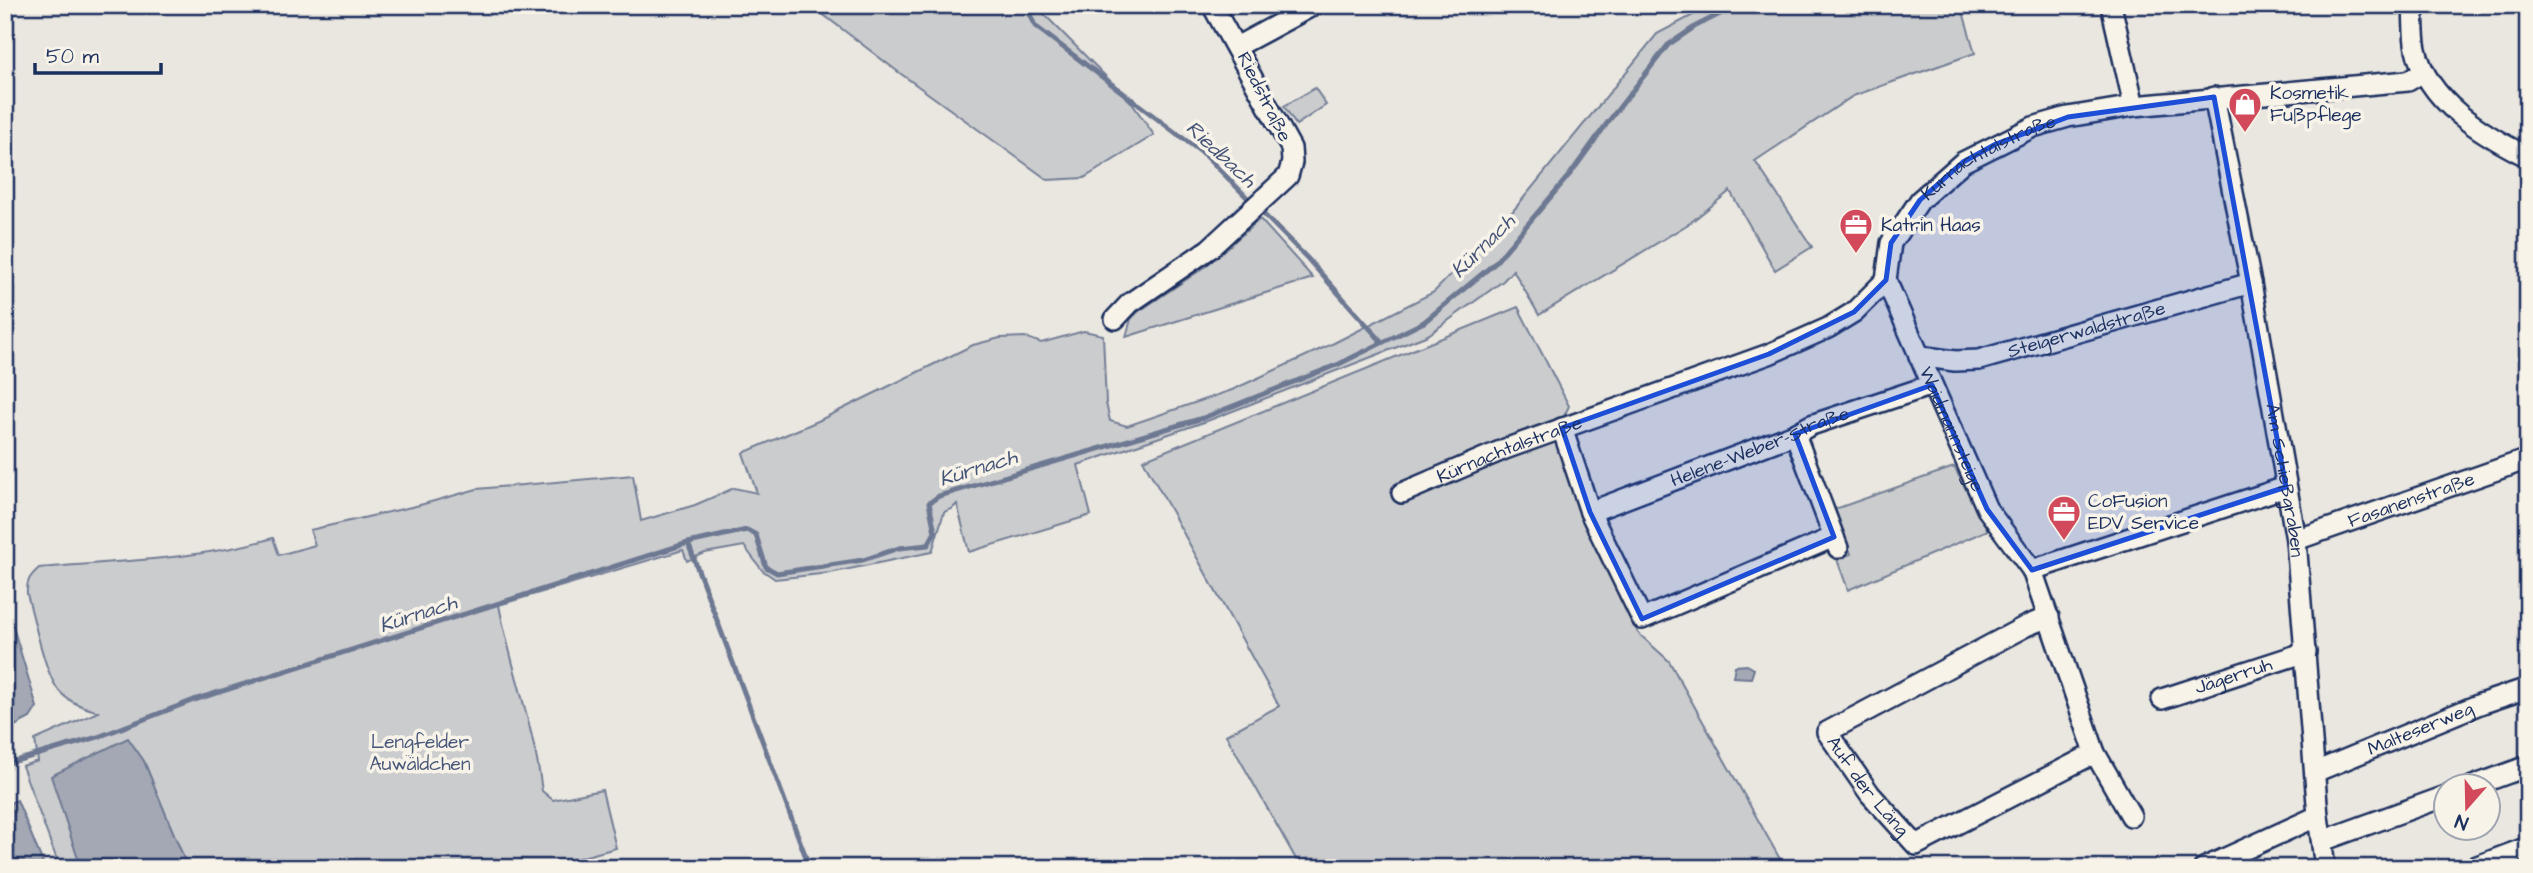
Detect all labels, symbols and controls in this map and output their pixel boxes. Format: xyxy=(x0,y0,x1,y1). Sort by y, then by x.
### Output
scale bar xyxy=(35,32,161,76)
text: 50 m xyxy=(46,42,100,71)
street label: Riedstraße xyxy=(1230,47,1298,147)
place label: Kosmetik Fußpflege xyxy=(2270,80,2362,130)
shop icon: Kosmetik Fußpflege xyxy=(2226,85,2264,134)
street label: Kürnachtalstraße xyxy=(1915,108,2059,207)
water label: Riedbach xyxy=(1179,114,1264,195)
water label: Kürnach xyxy=(1445,206,1523,284)
office icon: Katrin Haas xyxy=(1837,206,1875,255)
place label: Katrin Haas xyxy=(1881,212,1981,239)
street label: Steigerwaldstraße xyxy=(2004,294,2168,365)
street label: Waidmannsteige xyxy=(1912,362,1991,496)
street label: Helene-Weber-Straße xyxy=(1666,400,1853,494)
street label: Am Schießgraben xyxy=(2259,402,2311,558)
street label: Kürnachtalstraße xyxy=(1433,409,1586,490)
water label: Kürnach xyxy=(936,442,1022,494)
street label: Fasanenstraße xyxy=(2344,465,2478,534)
place label: CoFusion EDV Service xyxy=(2088,488,2199,537)
office icon: CoFusion EDV Service xyxy=(2045,493,2083,542)
water label: Kürnach xyxy=(376,587,462,640)
street label: Jägerruh xyxy=(2191,650,2276,701)
street label: Malteserweg xyxy=(2363,695,2478,762)
park label: Lengfelder Auwäldchen xyxy=(370,729,470,778)
street label: Auf der Läng xyxy=(1820,730,1916,843)
north arrow xyxy=(2432,772,2502,842)
text: N xyxy=(2451,807,2472,836)

